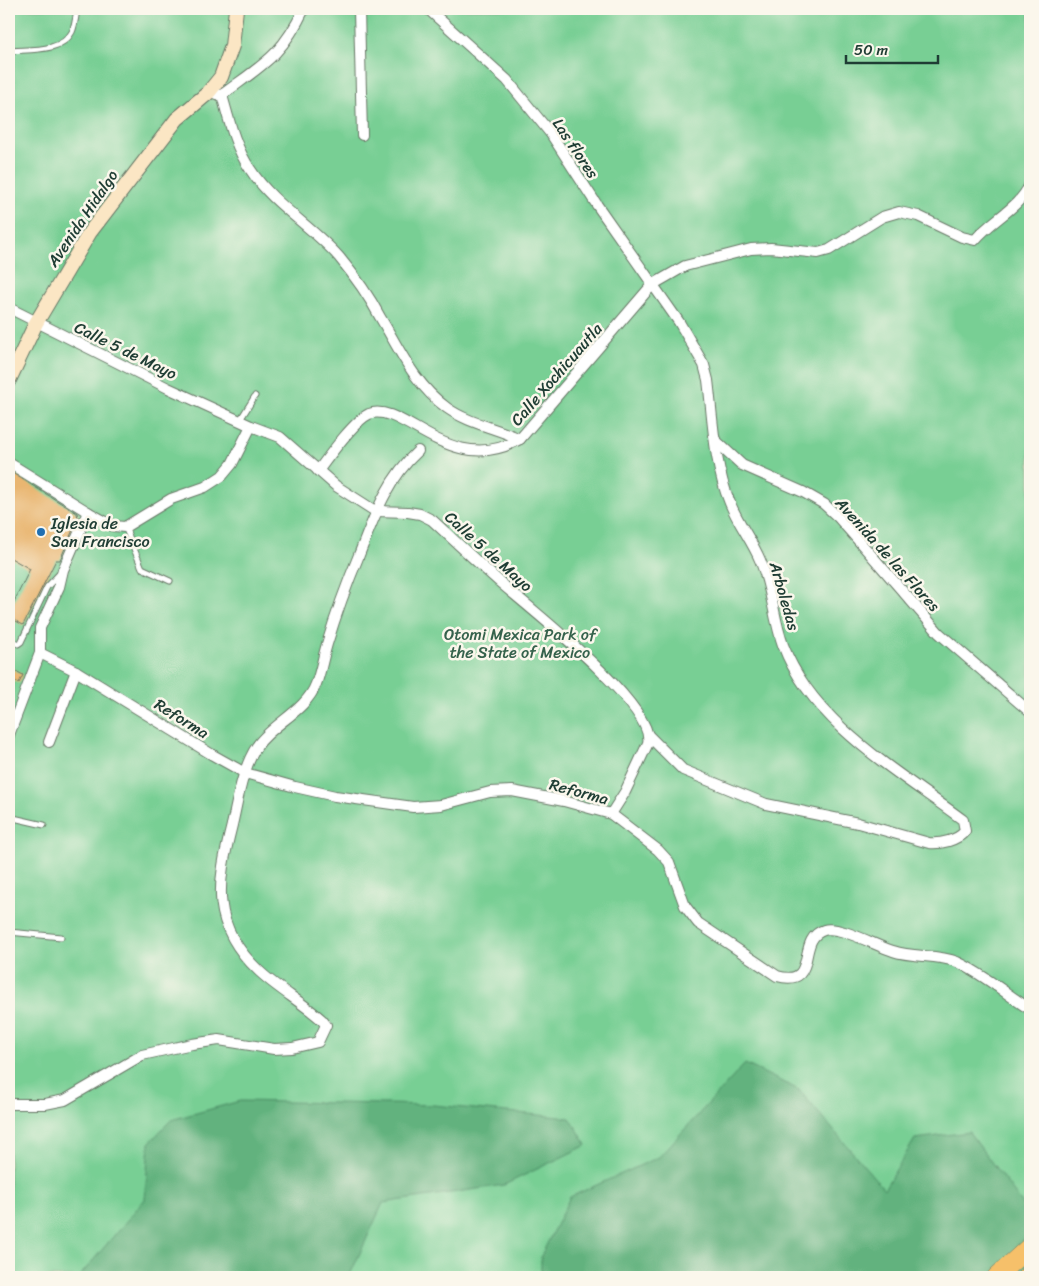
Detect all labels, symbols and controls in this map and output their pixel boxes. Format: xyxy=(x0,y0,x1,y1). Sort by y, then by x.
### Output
scale bar xyxy=(846,32,939,64)
text: 50 m xyxy=(854,37,889,63)
street label: Las flores xyxy=(544,112,607,185)
street label: Avenida Hidalgo xyxy=(38,163,126,274)
street label: Calle 5 de Mayo xyxy=(69,313,182,388)
street label: Calle Xochicuautla xyxy=(503,315,610,433)
street label: Avenida de las Flores xyxy=(827,489,948,619)
street label: Calle 5 de Mayo xyxy=(438,503,540,599)
place label: Iglesia de San Francisco xyxy=(50,509,150,556)
marker: Iglesia de San Francisco xyxy=(35,526,47,538)
street label: Arboledas xyxy=(761,557,808,635)
park label: Otomi Mexica Park of the State of Mexico xyxy=(444,620,598,667)
street label: Reforma xyxy=(149,690,215,747)
street label: Reforma xyxy=(546,770,612,813)

